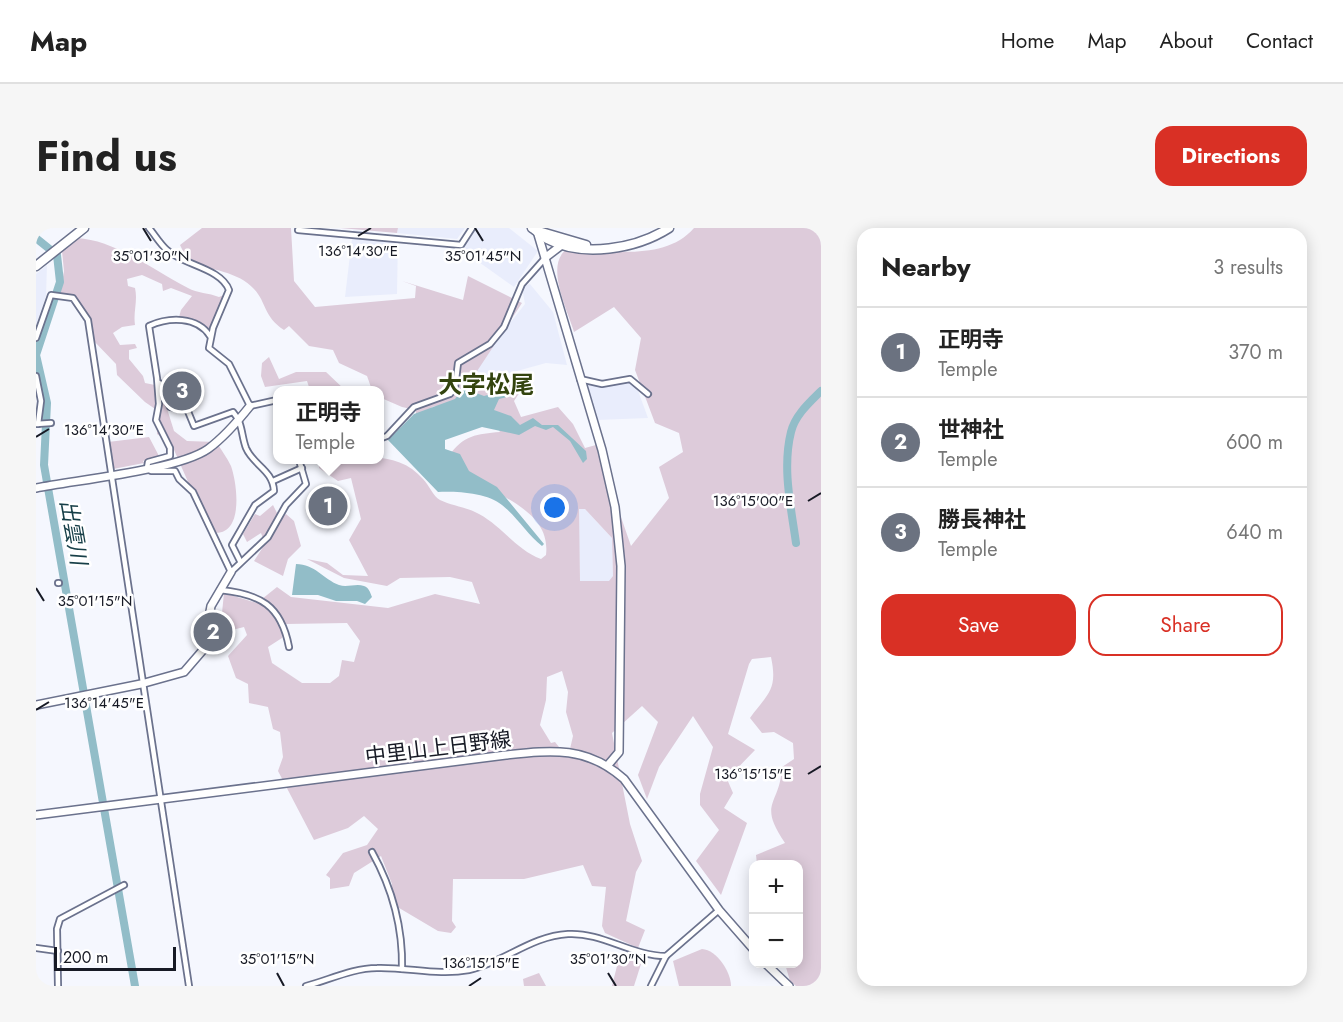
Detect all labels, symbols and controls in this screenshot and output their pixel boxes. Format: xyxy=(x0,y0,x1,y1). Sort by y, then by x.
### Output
text: Map xyxy=(30,21,87,62)
text: Home xyxy=(1001,26,1054,56)
text: Map xyxy=(1087,26,1127,56)
text: About xyxy=(1160,26,1213,56)
text: Contact xyxy=(1246,26,1313,56)
text: Find us xyxy=(36,126,177,187)
button: Directions xyxy=(1155,126,1307,186)
text: 136°14'30"E xyxy=(318,240,398,262)
text: 35°01'30"N xyxy=(113,245,189,267)
text: 35°01'45"N xyxy=(445,245,521,267)
text: Nearby xyxy=(881,248,970,286)
text: 3 results xyxy=(1213,253,1283,282)
text: 正明寺 xyxy=(938,323,1004,355)
text: 1 xyxy=(895,338,906,367)
text: 370 m xyxy=(1228,338,1283,367)
text: Temple xyxy=(938,355,998,384)
district label: 大字松尾 xyxy=(438,367,534,402)
pin: 3 xyxy=(162,368,202,414)
popup xyxy=(273,386,384,464)
text: 正明寺 xyxy=(295,396,362,428)
text: 世神社 xyxy=(938,413,1004,445)
text: 136°14'30"E xyxy=(64,419,144,441)
text: Temple xyxy=(295,428,355,457)
text: 2 xyxy=(894,428,907,457)
text: 600 m xyxy=(1226,428,1283,457)
text: Temple xyxy=(938,445,998,474)
pin: 1 xyxy=(308,484,348,528)
text: 136°15'00"E xyxy=(713,490,793,512)
your location xyxy=(540,493,569,522)
water label: 出雲川 xyxy=(53,497,96,569)
text: 勝長神社 xyxy=(938,503,1026,535)
text: 3 xyxy=(894,518,907,547)
text: 640 m xyxy=(1226,518,1283,547)
text: Temple xyxy=(938,535,998,564)
text: 35°01'15"N xyxy=(58,590,132,612)
button: Save xyxy=(881,594,1076,656)
button: Share xyxy=(1088,594,1283,656)
pin: 2 xyxy=(194,610,232,654)
text: 136°14'45"E xyxy=(64,692,144,714)
street label: 中里山上日野線 xyxy=(363,724,513,772)
text: 136°15'15"E xyxy=(714,763,792,785)
map controls xyxy=(749,860,803,968)
button: + xyxy=(749,860,803,914)
button: − xyxy=(749,914,803,968)
scale bar xyxy=(54,944,176,972)
text: 200 m xyxy=(63,946,109,969)
text: 35°01'15"N xyxy=(240,948,314,970)
text: 35°01'30"N xyxy=(570,948,646,970)
text: 136°15'15"E xyxy=(442,952,520,974)

